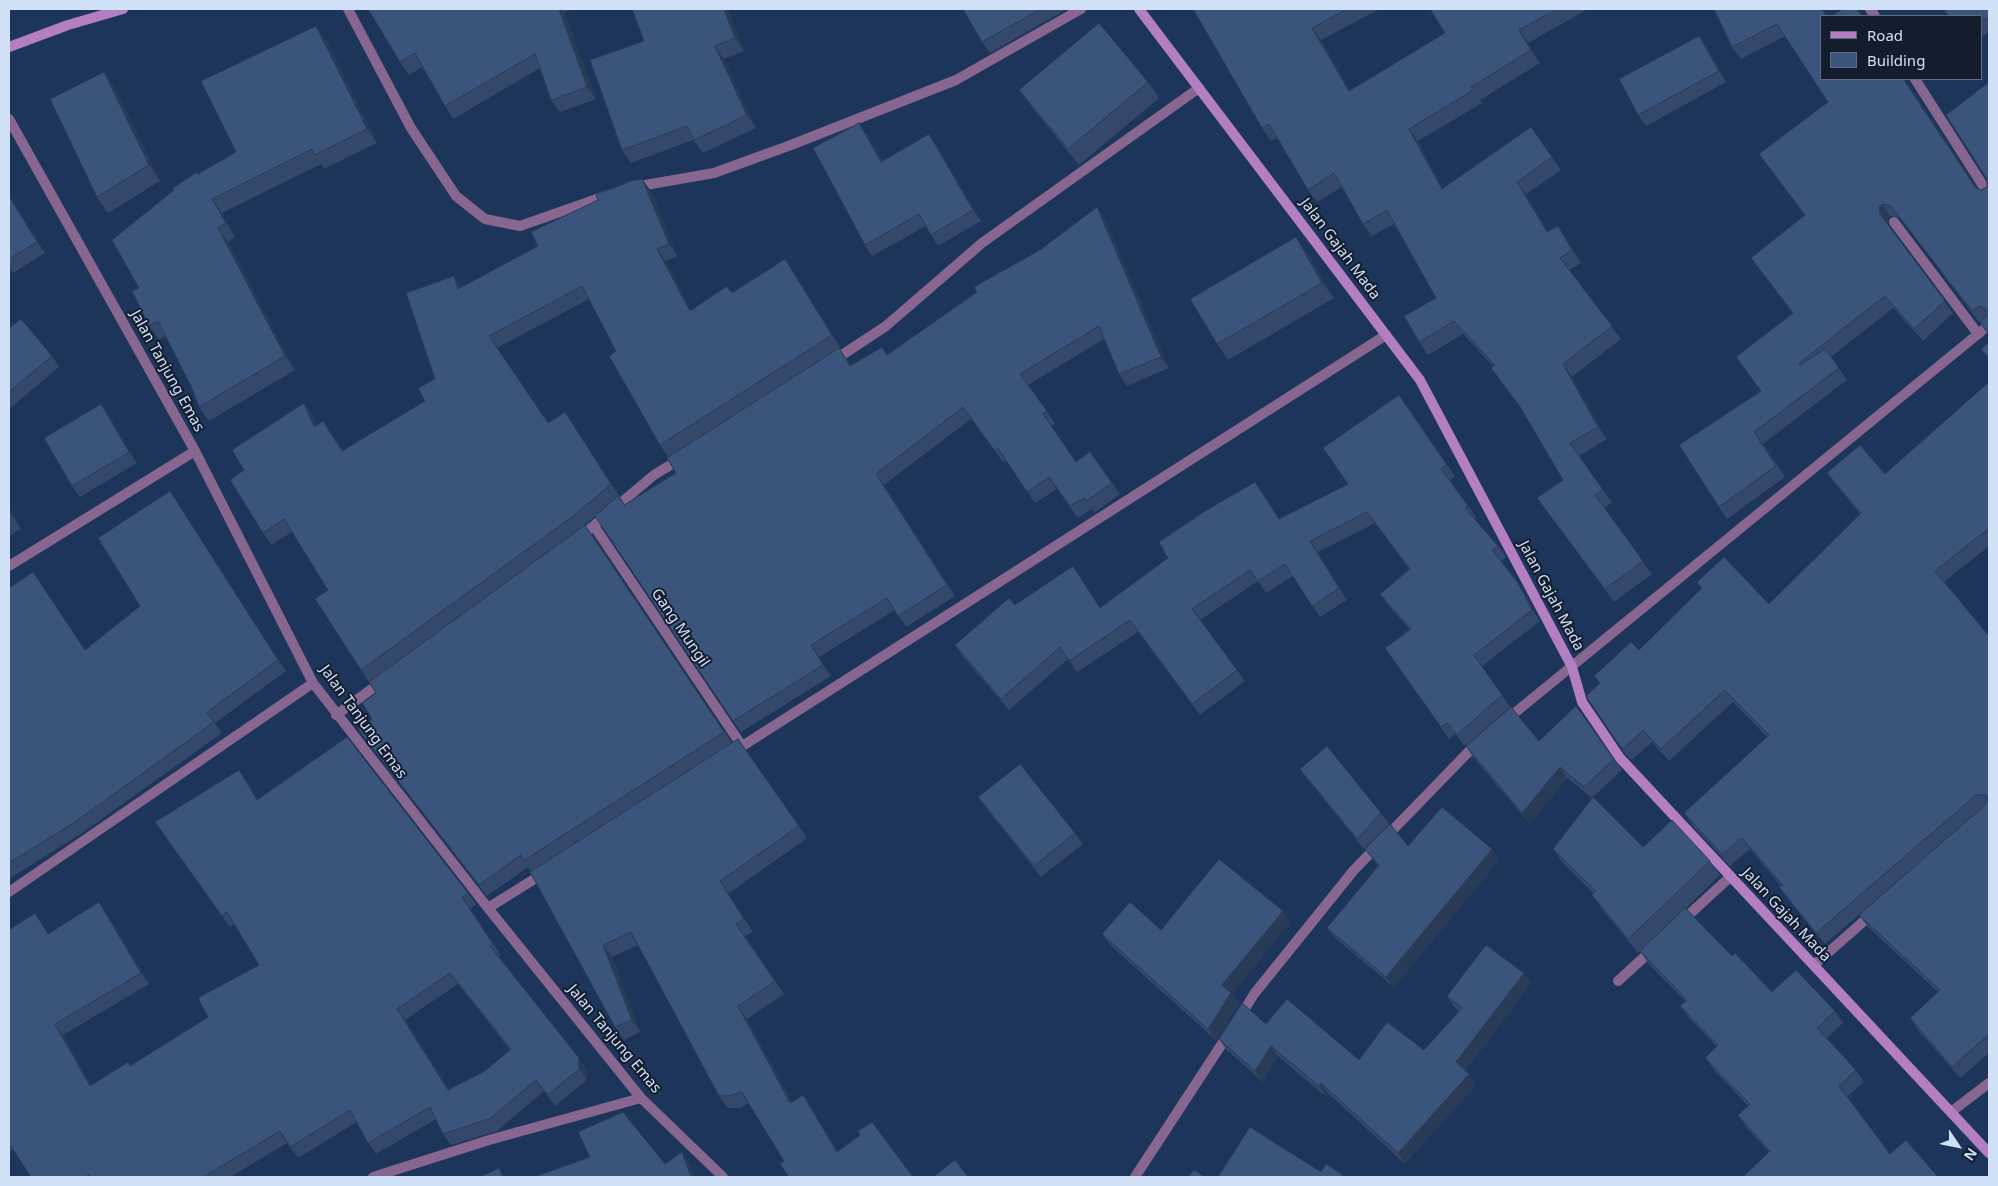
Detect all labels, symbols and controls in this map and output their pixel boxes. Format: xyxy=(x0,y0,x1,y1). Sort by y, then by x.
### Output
legend xyxy=(1820,15,1983,80)
text: Road xyxy=(1867,25,1903,45)
text: Building xyxy=(1867,50,1925,70)
street label: Jalan Gajah Mada xyxy=(1296,195,1384,303)
street label: Jalan Tanjung Emas xyxy=(126,307,208,435)
street label: Jalan Gajah Mada xyxy=(1514,538,1588,654)
street label: Gang Mungil xyxy=(647,585,713,671)
street label: Jalan Tanjung Emas xyxy=(316,662,410,782)
street label: Jalan Gajah Mada xyxy=(1738,864,1834,966)
street label: Jalan Tanjung Emas xyxy=(563,981,665,1097)
north arrow xyxy=(1933,1121,1983,1171)
text: N xyxy=(1960,1145,1982,1165)

